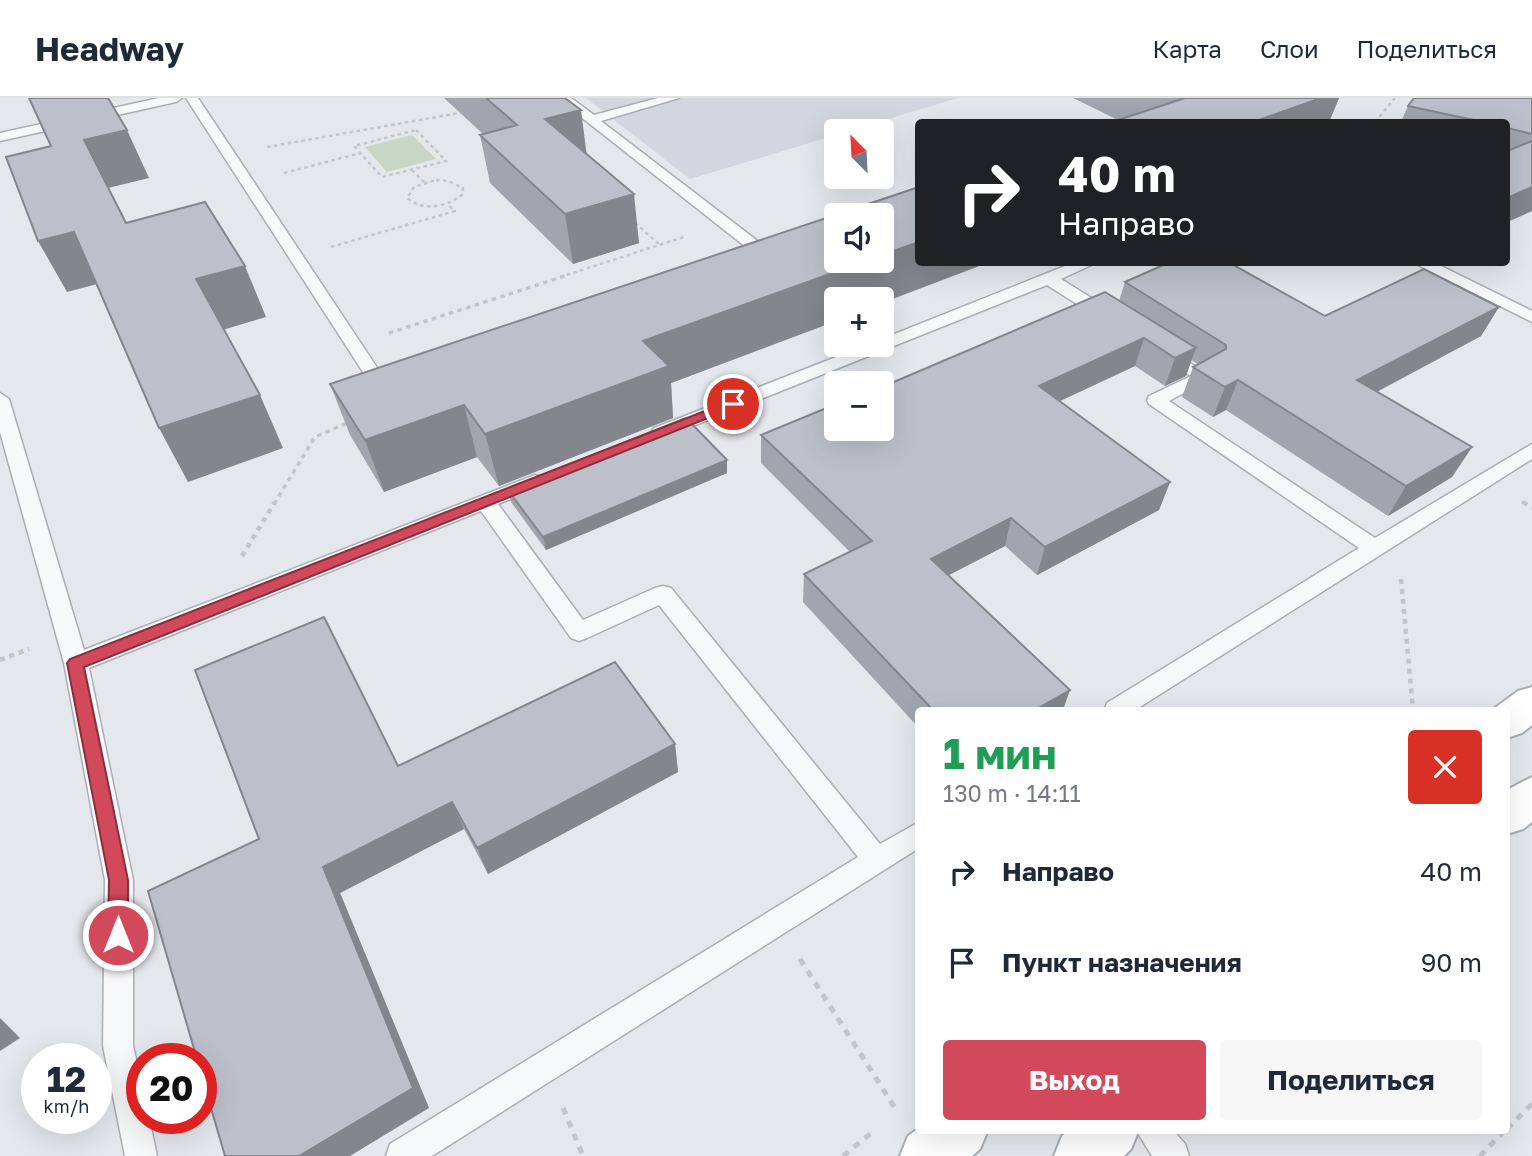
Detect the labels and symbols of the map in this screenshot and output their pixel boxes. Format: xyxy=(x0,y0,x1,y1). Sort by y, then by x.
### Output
north arrow xyxy=(824,119,894,189)
pin xyxy=(703,374,763,434)
position arrow xyxy=(81,898,155,972)
speed limit sign: 20 xyxy=(126,1043,217,1134)

